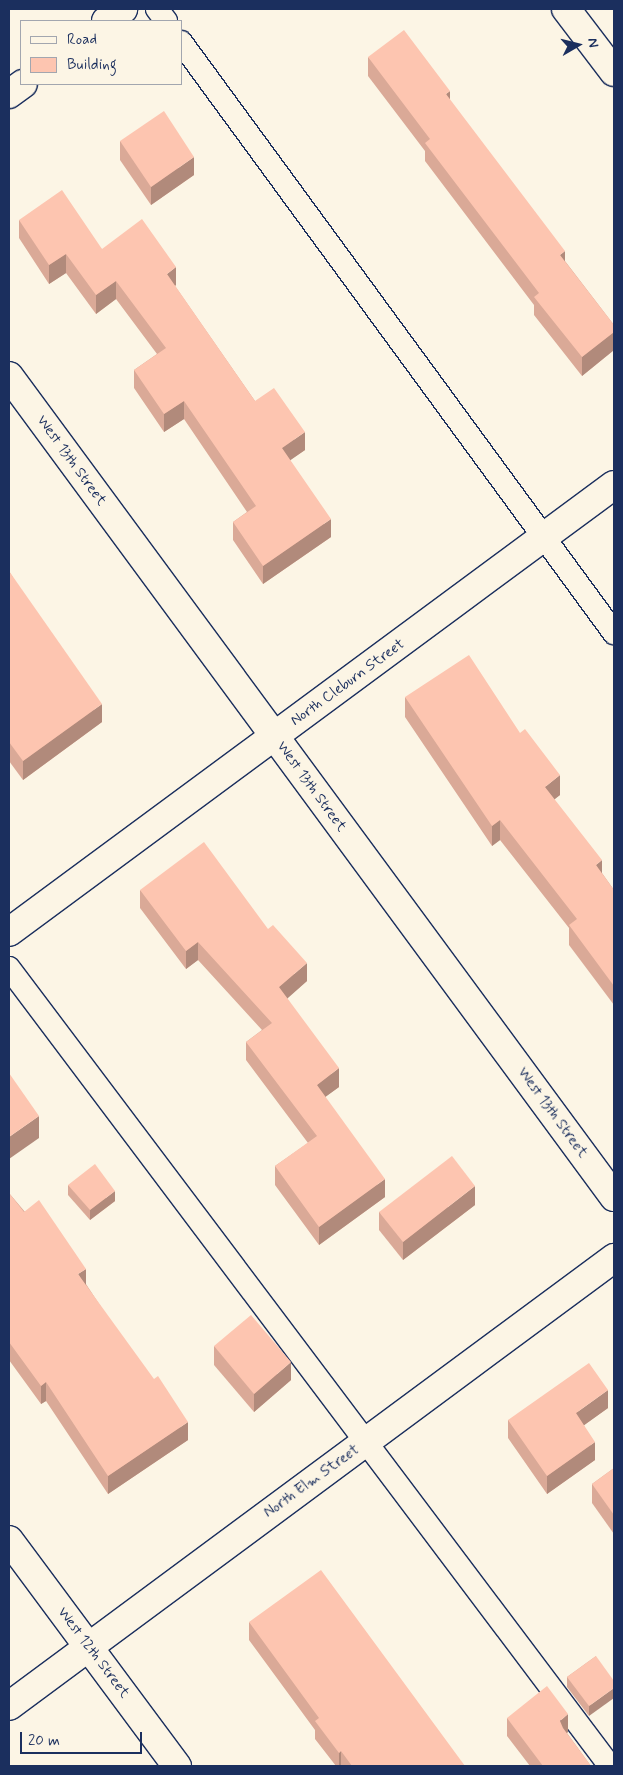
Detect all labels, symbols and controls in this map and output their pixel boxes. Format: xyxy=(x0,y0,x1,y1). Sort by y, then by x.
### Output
legend xyxy=(20,20,182,85)
north arrow xyxy=(553,20,603,70)
text: Road xyxy=(67,30,97,50)
text: N xyxy=(583,37,602,49)
text: Building xyxy=(67,55,117,75)
street label: West 13th Street xyxy=(32,412,110,510)
street label: North Cleburn Street xyxy=(288,636,408,730)
street label: West 13th Street xyxy=(272,738,350,836)
street label: West 13th Street xyxy=(513,1064,591,1162)
street label: North Elm Street xyxy=(261,1442,363,1522)
street label: West 12th Street xyxy=(53,1604,133,1702)
scale bar xyxy=(22,1722,145,1754)
text: 20 m xyxy=(28,1731,60,1751)

